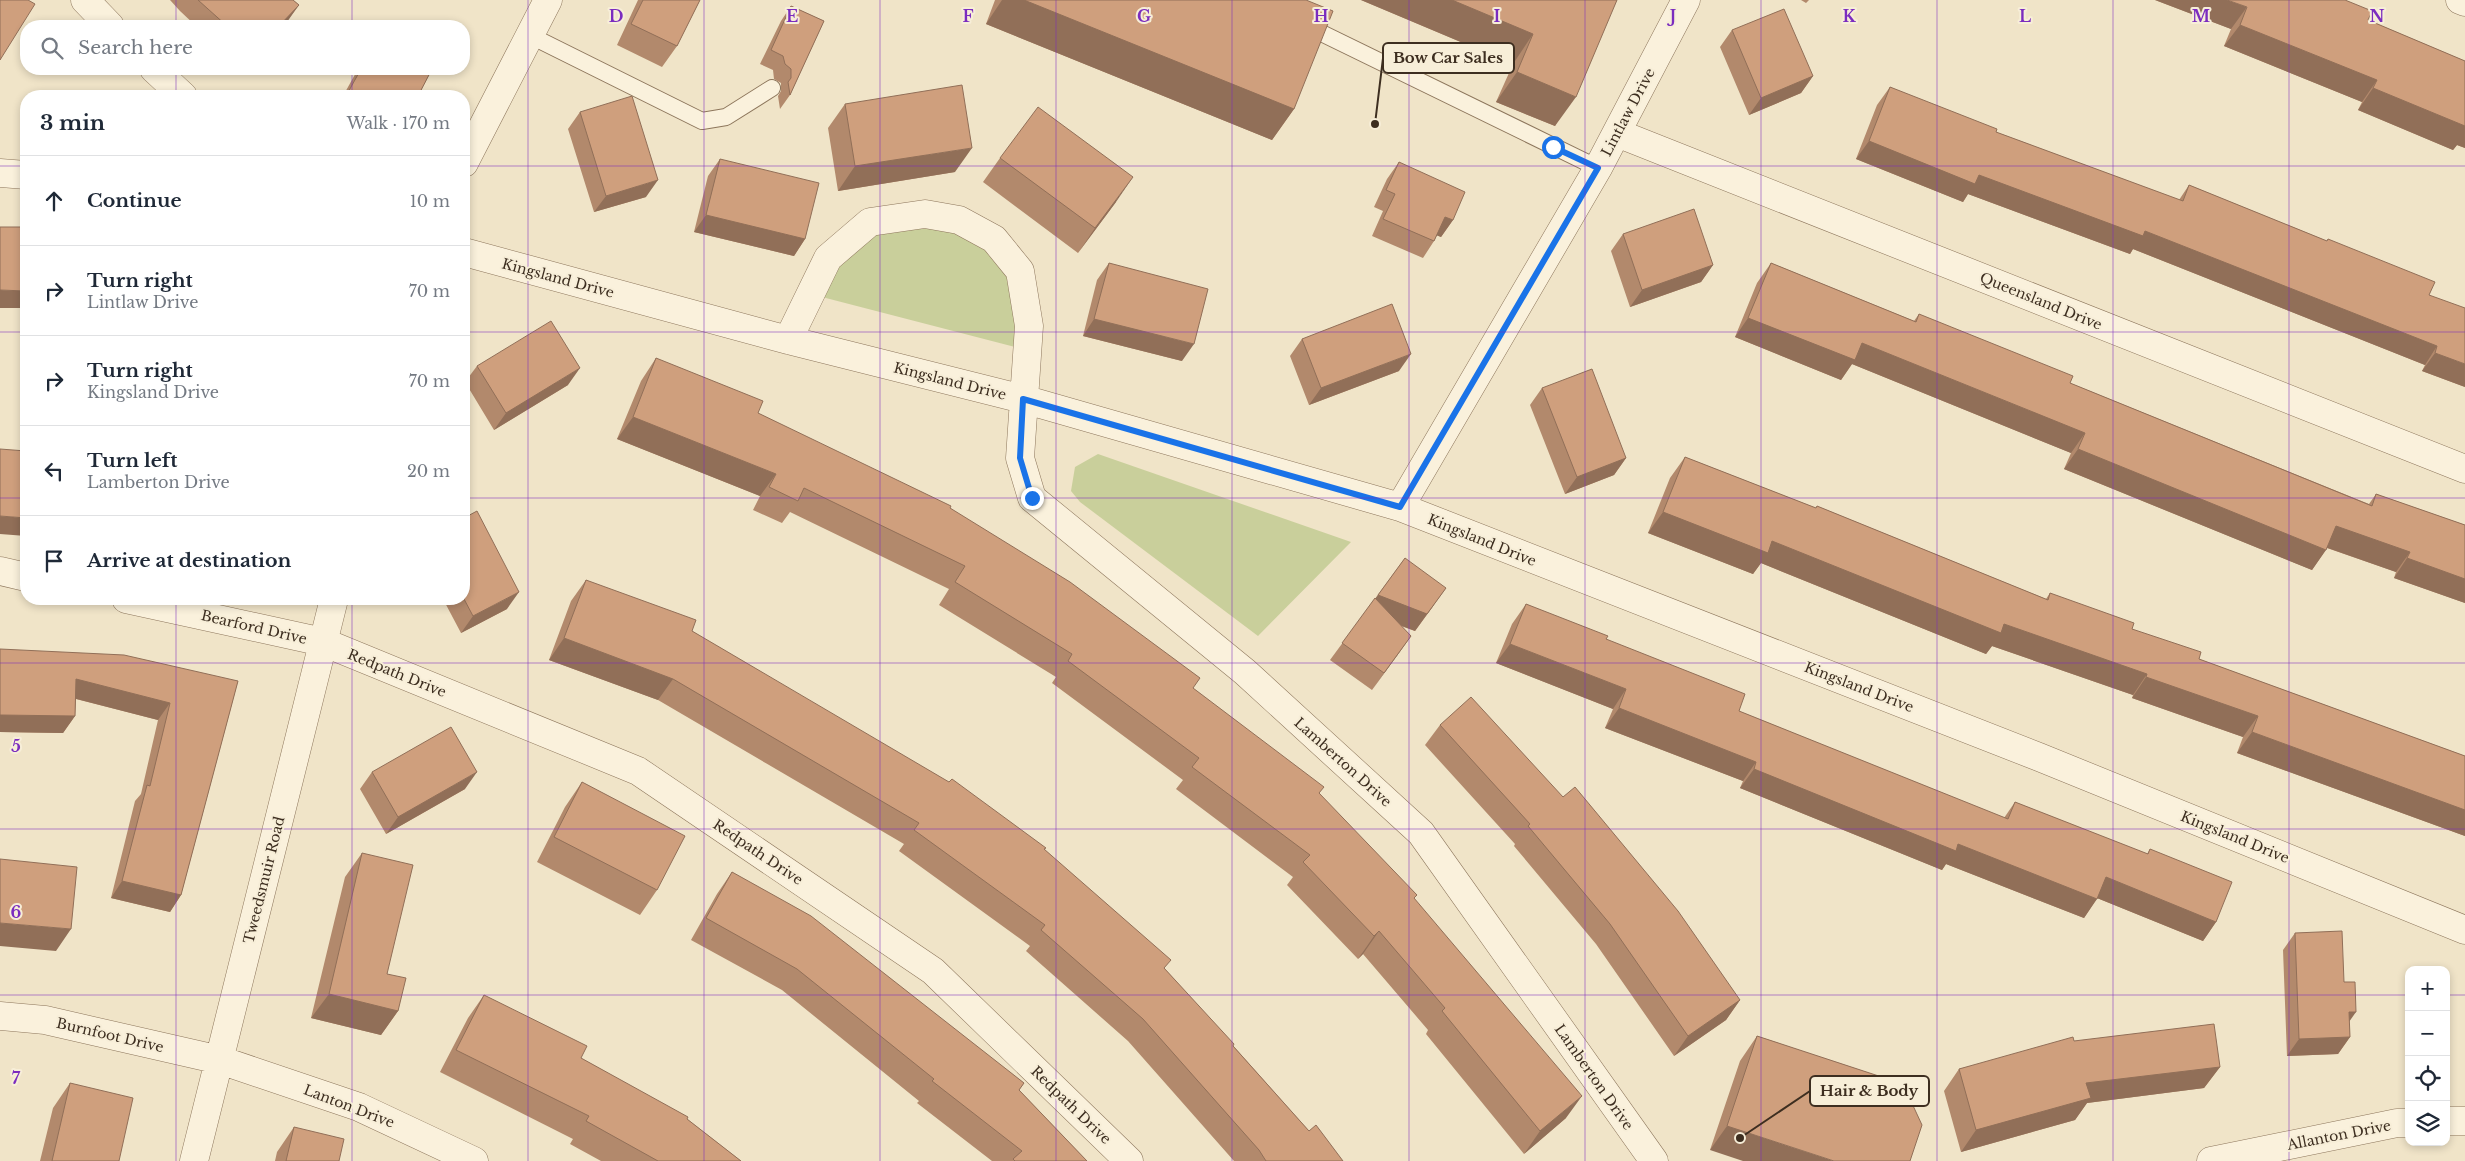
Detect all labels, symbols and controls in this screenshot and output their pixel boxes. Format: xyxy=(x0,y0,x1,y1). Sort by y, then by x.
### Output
text: D xyxy=(609,6,623,26)
text: E xyxy=(786,6,798,26)
text: F xyxy=(962,6,974,26)
text: G xyxy=(1137,6,1151,26)
text: H xyxy=(1313,6,1329,26)
text: I xyxy=(1494,6,1501,26)
text: J xyxy=(1667,6,1676,26)
text: K xyxy=(1842,6,1856,26)
text: L xyxy=(2019,6,2031,26)
text: M xyxy=(2192,6,2210,26)
text: N xyxy=(2369,6,2385,26)
search box xyxy=(20,20,470,75)
icon: search xyxy=(38,34,66,62)
text: Search here xyxy=(78,36,193,59)
callout: Bow Car Sales xyxy=(1383,43,1514,73)
text: Bow Car Sales xyxy=(1393,48,1503,67)
street label: Lintlaw Drive xyxy=(1597,65,1659,159)
text: 3 min xyxy=(40,110,105,136)
text: Walk · 170 m xyxy=(347,113,450,133)
route start xyxy=(1542,136,1565,159)
icon: ahead xyxy=(40,187,68,215)
text: Continue xyxy=(87,189,182,212)
text: 10 m xyxy=(410,191,450,211)
street label: Kingsland Drive xyxy=(500,254,616,302)
street label: Queensland Drive xyxy=(1977,268,2105,334)
text: Turn right xyxy=(87,269,193,292)
icon: right xyxy=(40,277,68,305)
text: 70 m xyxy=(409,281,450,301)
text: Lintlaw Drive xyxy=(87,292,198,312)
street label: Kingsland Drive xyxy=(892,358,1008,404)
text: Turn right xyxy=(87,359,193,382)
icon: right xyxy=(40,367,68,395)
text: 70 m xyxy=(409,371,450,391)
text: Kingsland Drive xyxy=(87,382,219,402)
text: Turn left xyxy=(87,449,178,472)
icon: left xyxy=(40,457,68,485)
text: 20 m xyxy=(407,461,450,481)
text: Lamberton Drive xyxy=(87,472,230,492)
route end xyxy=(1021,487,1044,510)
street label: Kingsland Drive xyxy=(1425,510,1539,570)
icon: arrive xyxy=(40,547,68,575)
text: Arrive at destination xyxy=(87,549,291,572)
street label: Bearford Drive xyxy=(199,606,309,648)
street label: Redpath Drive xyxy=(345,645,449,701)
street label: Kingsland Drive xyxy=(1802,658,1916,716)
street label: Lamberton Drive xyxy=(1291,714,1395,810)
text: 5 xyxy=(11,736,21,756)
street label: Kingsland Drive xyxy=(2178,807,2292,867)
street label: Tweedsmuir Road xyxy=(239,814,289,946)
street label: Redpath Drive xyxy=(710,815,806,889)
text: 6 xyxy=(11,902,22,922)
map controls xyxy=(2405,966,2450,1146)
button: + xyxy=(2405,966,2450,1011)
button: − xyxy=(2405,1011,2450,1056)
street label: Burnfoot Drive xyxy=(55,1014,165,1056)
street label: Lamberton Drive xyxy=(1551,1021,1637,1133)
button: locate xyxy=(2405,1056,2450,1101)
street label: Redpath Drive xyxy=(1027,1062,1115,1148)
text: 7 xyxy=(12,1068,21,1088)
callout: Hair & Body xyxy=(1810,1076,1929,1106)
street label: Lanton Drive xyxy=(301,1080,397,1132)
text: Hair & Body xyxy=(1820,1081,1919,1100)
button: layers xyxy=(2405,1101,2450,1146)
street label: Allanton Drive xyxy=(2285,1116,2392,1154)

